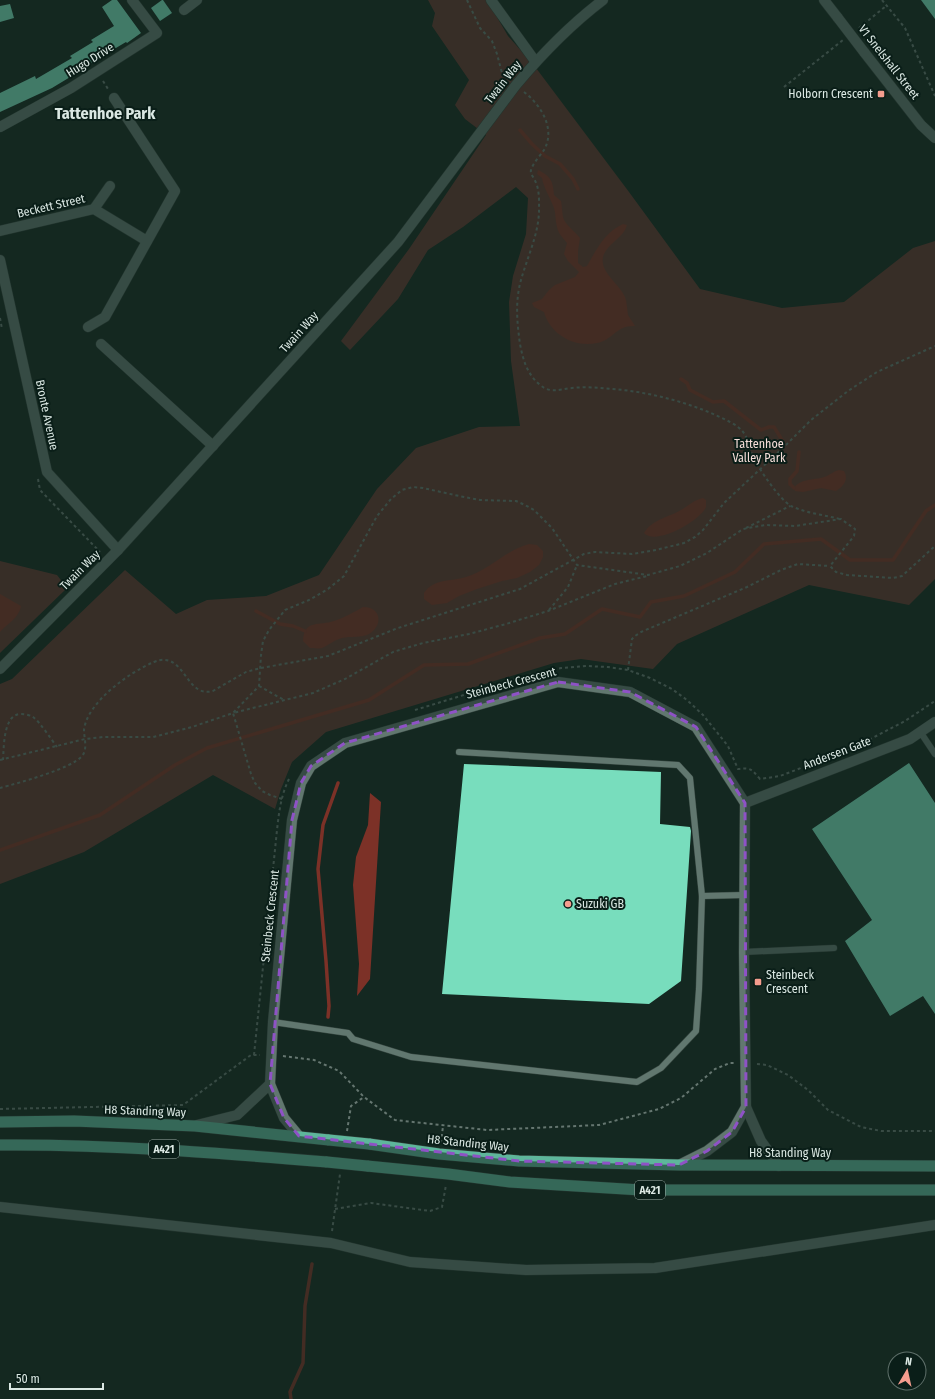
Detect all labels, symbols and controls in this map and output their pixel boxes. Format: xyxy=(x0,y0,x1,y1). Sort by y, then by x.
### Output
street label: V1 Snelshall Street xyxy=(856,22,922,102)
street label: Hugo Drive xyxy=(64,40,116,80)
street label: Twain Way xyxy=(482,57,524,106)
place label: Holborn Crescent xyxy=(788,87,873,101)
marker: Holborn Crescent xyxy=(876,89,886,99)
district label: Tattenhoe Park xyxy=(55,104,156,123)
street label: Beckett Street xyxy=(16,191,86,221)
street label: Twain Way xyxy=(277,308,322,356)
street label: Bronte Avenue xyxy=(33,379,61,452)
park label: Tattenhoe Valley Park xyxy=(732,437,786,465)
street label: Twain Way xyxy=(57,547,103,593)
street label: Steinbeck Crescent xyxy=(464,664,558,702)
street label: Andersen Gate xyxy=(801,734,873,772)
street label: Steinbeck Crescent xyxy=(258,869,282,963)
place label: Suzuki GB xyxy=(576,897,624,911)
marker: Suzuki GB xyxy=(563,899,573,909)
place label: Steinbeck Crescent xyxy=(766,968,814,996)
marker: Steinbeck Crescent xyxy=(753,977,763,987)
street label: H8 Standing Way xyxy=(104,1103,187,1119)
street label: H8 Standing Way xyxy=(426,1132,510,1154)
road number: A421 xyxy=(149,1140,179,1158)
street label: H8 Standing Way xyxy=(749,1146,832,1160)
road number: A421 xyxy=(635,1181,665,1199)
north arrow xyxy=(887,1351,927,1391)
text: N xyxy=(904,1355,913,1369)
scale bar xyxy=(10,1365,103,1391)
text: 50 m xyxy=(16,1372,40,1386)

